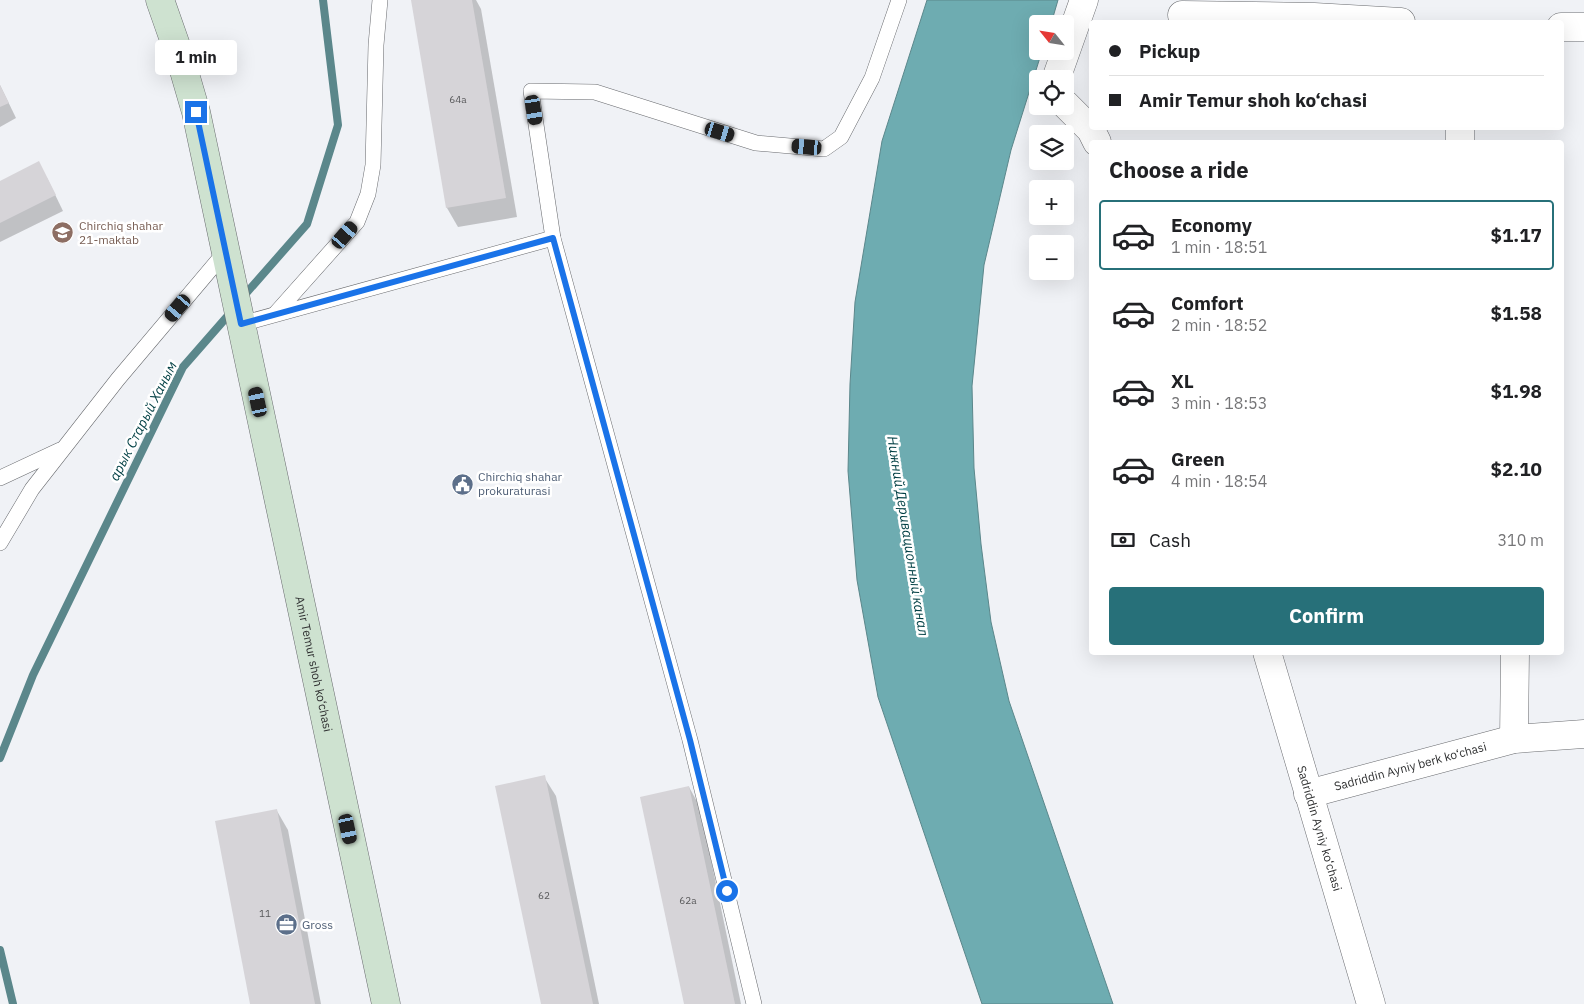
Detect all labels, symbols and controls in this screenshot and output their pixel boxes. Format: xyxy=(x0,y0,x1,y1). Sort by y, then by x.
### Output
north arrow xyxy=(1029,15,1074,60)
map controls xyxy=(1029,15,1074,280)
callout: 1 min xyxy=(155,39,237,74)
text: Pickup xyxy=(1139,39,1200,63)
text: 1 min xyxy=(175,47,217,67)
button: locate xyxy=(1029,70,1074,115)
text: Amir Temur shoh ko‘chasi xyxy=(1139,88,1367,112)
house number: 64a xyxy=(449,93,467,106)
car xyxy=(524,94,543,126)
route end xyxy=(185,101,207,123)
car xyxy=(703,120,736,144)
button: layers xyxy=(1029,125,1074,170)
car xyxy=(791,138,822,156)
text: Choose a ride xyxy=(1109,155,1249,184)
button: + xyxy=(1029,180,1074,225)
icon: car xyxy=(1111,213,1156,258)
text: Economy xyxy=(1171,213,1252,237)
place label: Chirchiq shahar 21-maktab xyxy=(79,218,164,247)
car xyxy=(329,219,360,251)
school or university icon: Chirchiq shahar 21-maktab xyxy=(51,221,75,245)
text: $1.17 xyxy=(1490,223,1542,247)
button: − xyxy=(1029,235,1074,280)
text: 1 min · 18:51 xyxy=(1171,237,1267,257)
icon: car xyxy=(1111,291,1156,336)
text: Comfort xyxy=(1171,291,1244,315)
car xyxy=(162,292,193,324)
text: $1.58 xyxy=(1490,301,1542,325)
text: 2 min · 18:52 xyxy=(1171,315,1267,335)
water label: арык Старый Ханым xyxy=(105,358,181,484)
icon: car xyxy=(1111,369,1156,414)
text: XL xyxy=(1171,369,1194,393)
text: $1.98 xyxy=(1490,379,1542,403)
car xyxy=(247,386,268,418)
text: 3 min · 18:53 xyxy=(1171,393,1267,413)
water label: Нижний Деривационный канал xyxy=(883,435,933,638)
icon: car xyxy=(1111,447,1156,492)
text: Green xyxy=(1171,447,1225,471)
text: $2.10 xyxy=(1490,457,1542,481)
place label: Chirchiq shahar prokuraturasi xyxy=(478,469,563,498)
text: 4 min · 18:54 xyxy=(1171,471,1267,491)
public building icon: Chirchiq shahar prokuraturasi xyxy=(450,472,474,496)
icon: cash xyxy=(1109,526,1137,554)
text: Cash xyxy=(1149,528,1191,552)
text: 310 m xyxy=(1497,530,1544,550)
button: Confirm xyxy=(1109,587,1544,645)
street label: Amir Temur shoh ko‘chasi xyxy=(292,595,336,733)
street label: Sadriddin Ayniy berk ko‘chasi xyxy=(1332,739,1488,794)
street label: Sadriddin Ayniy ko‘chasi xyxy=(1294,764,1345,893)
car xyxy=(337,813,358,845)
route start xyxy=(716,880,738,902)
house number: 62 xyxy=(538,889,550,902)
house number: 62a xyxy=(679,894,697,907)
house number: 11 xyxy=(259,907,271,920)
office icon: Gross xyxy=(274,913,298,937)
place label: Gross xyxy=(302,917,333,932)

